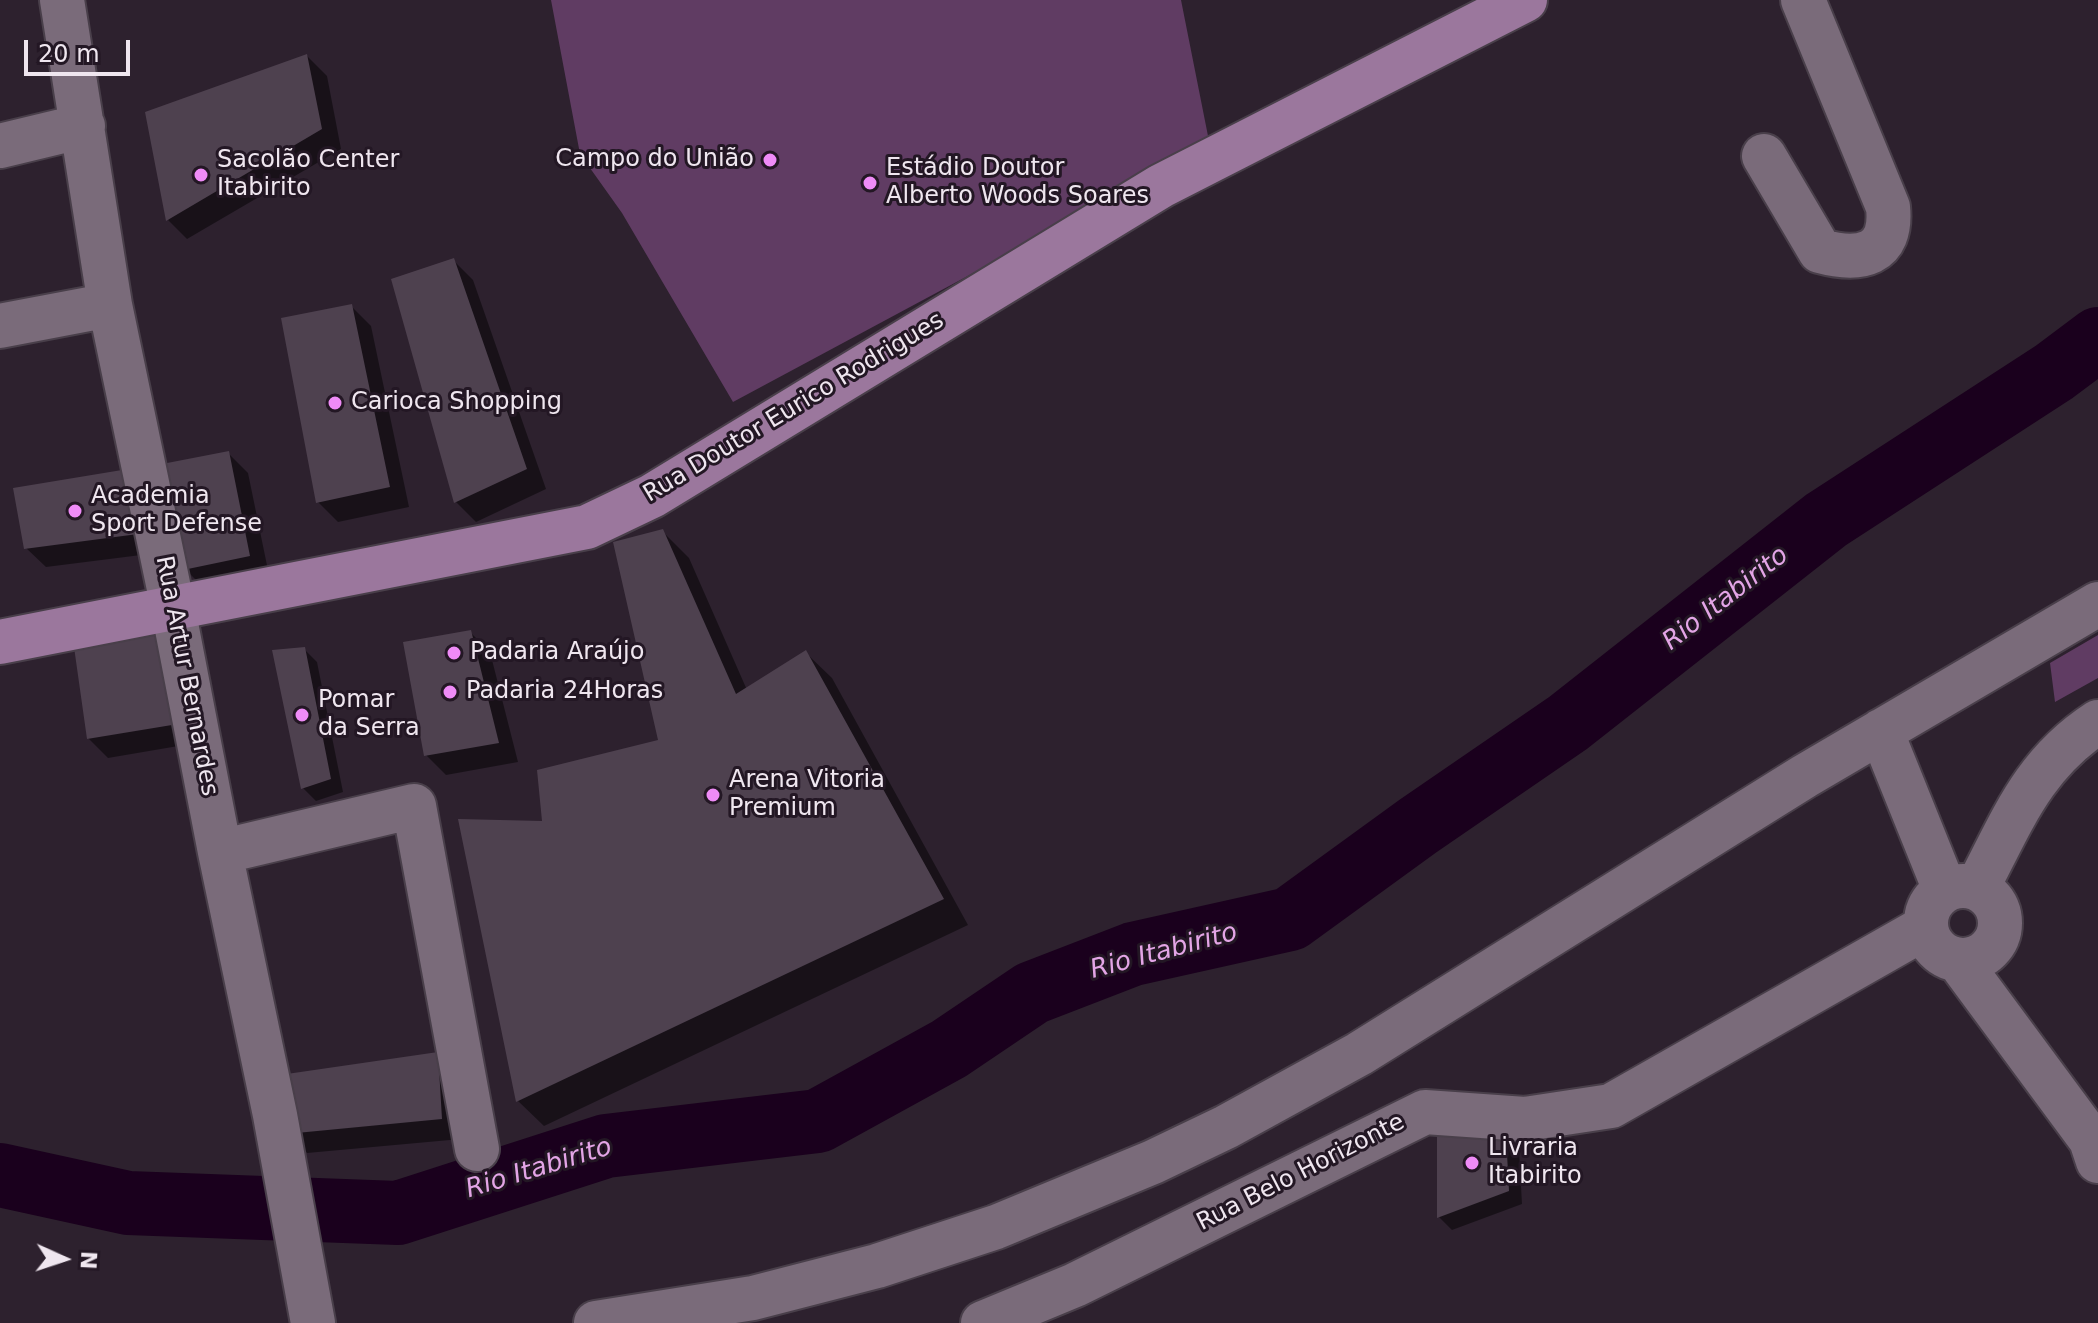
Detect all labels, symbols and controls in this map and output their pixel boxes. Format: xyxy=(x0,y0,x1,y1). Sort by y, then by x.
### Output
scale bar xyxy=(28,24,134,74)
text: 20 m xyxy=(38,40,100,68)
place label: Campo do União xyxy=(555,146,754,174)
place label: Sacolão Center Itabirito xyxy=(217,147,399,203)
marker: Campo do União xyxy=(761,151,779,169)
place label: Estádio Doutor Alberto Woods Soares xyxy=(886,155,1149,211)
marker: Sacolão Center Itabirito xyxy=(192,166,210,184)
marker: Estádio Doutor Alberto Woods Soares xyxy=(861,174,879,192)
street label: Rua Doutor Eurico Rodrigues xyxy=(639,307,949,509)
place label: Carioca Shopping xyxy=(351,389,562,417)
marker: Carioca Shopping xyxy=(326,394,344,412)
place label: Academia Sport Defense xyxy=(91,483,262,539)
marker: Academia Sport Defense xyxy=(66,502,84,520)
water label: Rio Itabirito xyxy=(1657,540,1795,658)
street label: Rua Artur Bernardes xyxy=(149,553,223,799)
place label: Padaria Araújo xyxy=(470,639,644,667)
marker: Padaria Araújo xyxy=(445,644,463,662)
place label: Padaria 24Horas xyxy=(466,678,663,706)
marker: Padaria 24Horas xyxy=(441,683,459,701)
place label: Pomar da Serra xyxy=(318,687,420,743)
marker: Pomar da Serra xyxy=(293,706,311,724)
place label: Arena Vitoria Premium xyxy=(729,767,885,823)
marker: Arena Vitoria Premium xyxy=(704,786,722,804)
water label: Rio Itabirito xyxy=(1087,917,1241,987)
street label: Rua Belo Horizonte xyxy=(1192,1108,1410,1238)
water label: Rio Itabirito xyxy=(462,1132,616,1206)
place label: Livraria Itabirito xyxy=(1488,1135,1582,1191)
marker: Livraria Itabirito xyxy=(1463,1154,1481,1172)
north arrow xyxy=(24,1219,104,1299)
text: N xyxy=(76,1250,101,1270)

